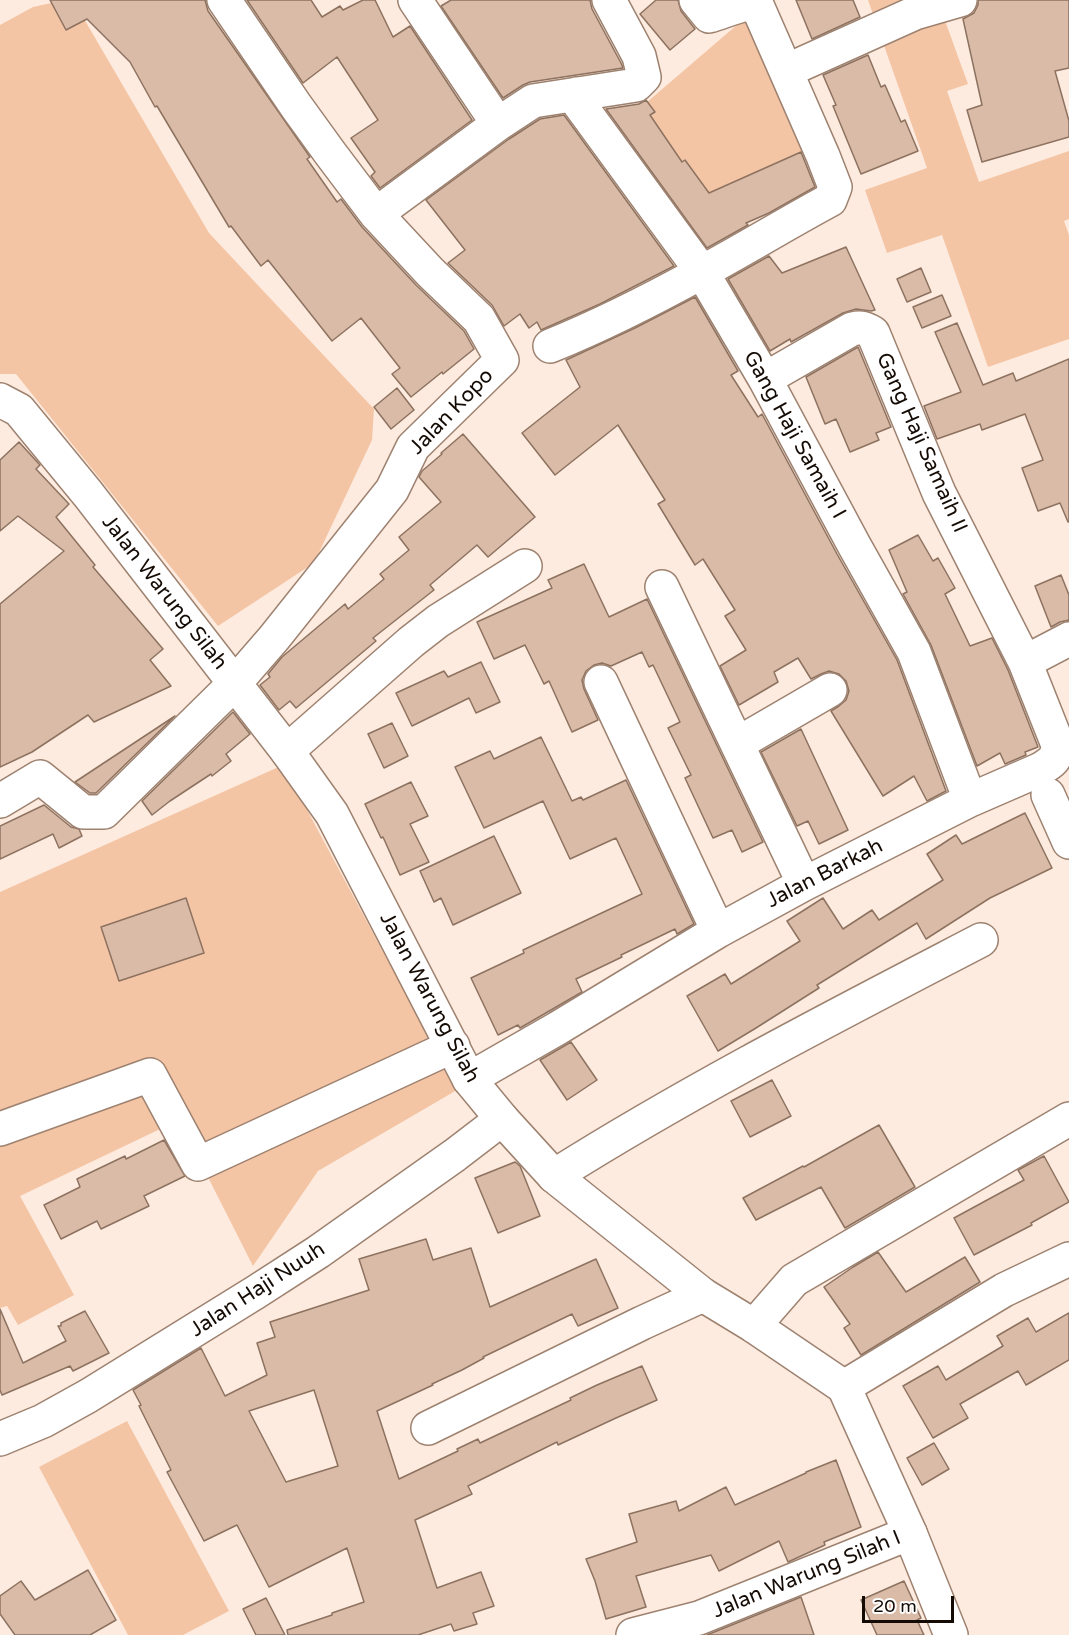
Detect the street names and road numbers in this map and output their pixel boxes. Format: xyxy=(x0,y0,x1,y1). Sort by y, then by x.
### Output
street label: Gang Haji Samaih I xyxy=(737,347,851,523)
street label: Gang Haji Samaih II xyxy=(870,349,972,537)
street label: Jalan Kopo xyxy=(405,364,499,460)
street label: Jalan Warung Silah xyxy=(96,511,232,675)
street label: Jalan Barkah xyxy=(763,834,887,914)
street label: Jalan Warung Silah xyxy=(373,909,485,1087)
street label: Jalan Haji Nuuh xyxy=(186,1237,330,1343)
street label: Jalan Warung Silah I xyxy=(709,1526,905,1624)

